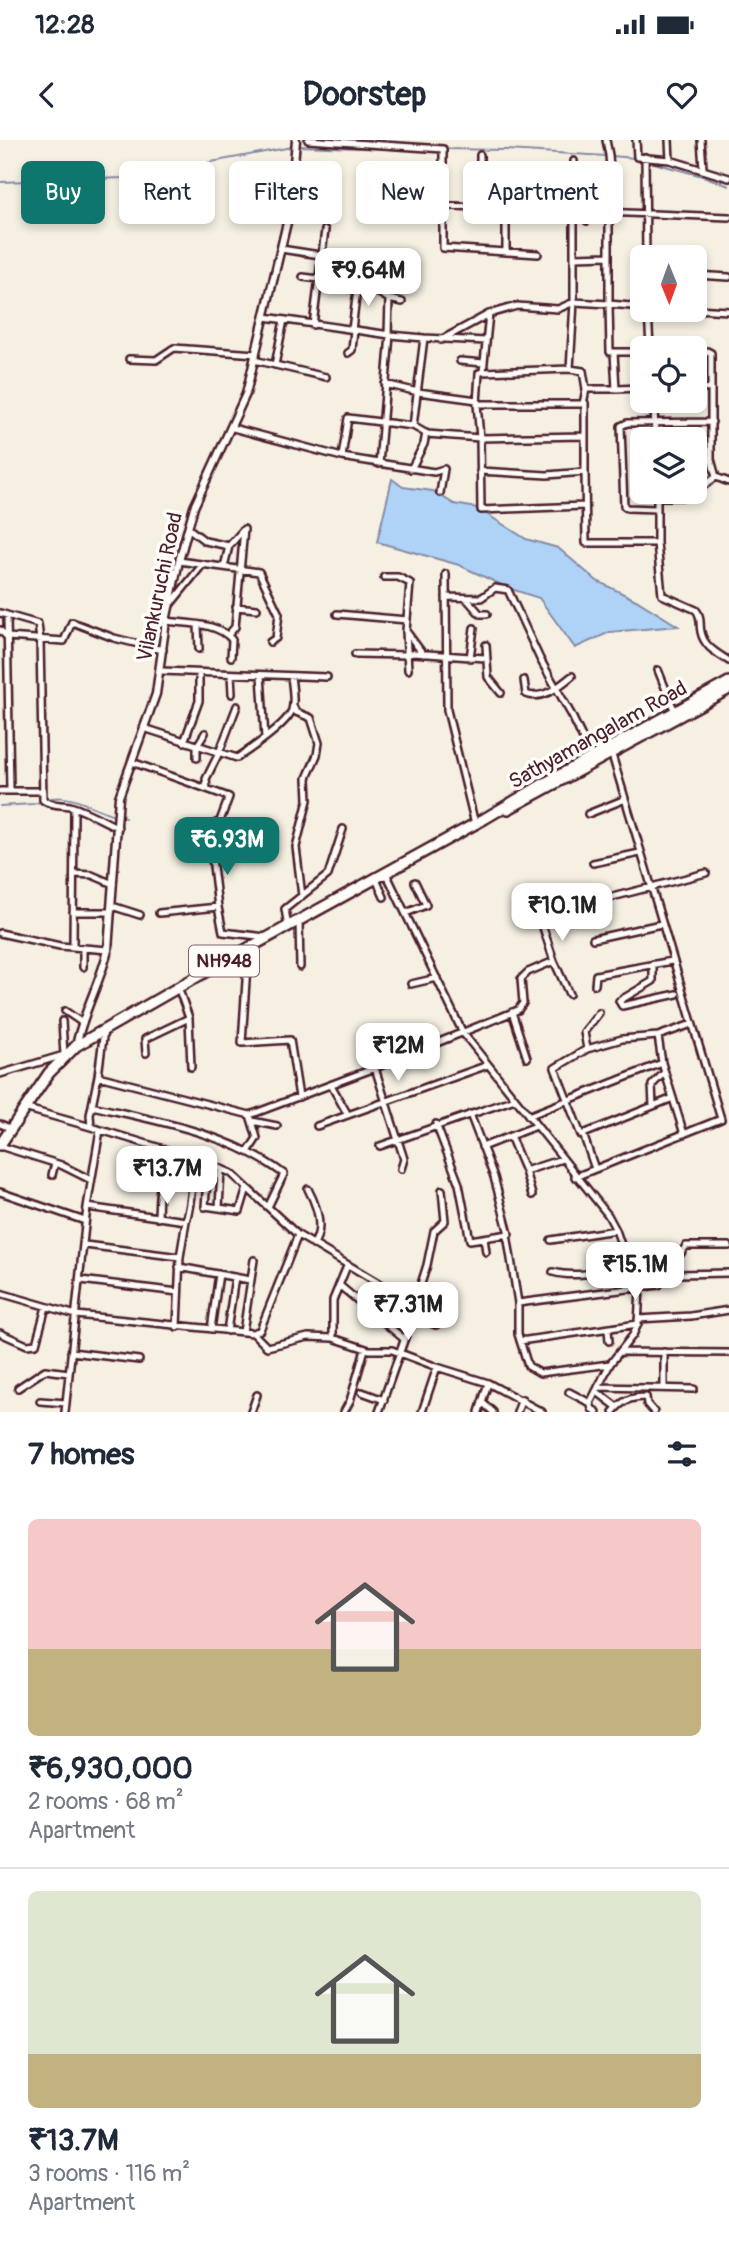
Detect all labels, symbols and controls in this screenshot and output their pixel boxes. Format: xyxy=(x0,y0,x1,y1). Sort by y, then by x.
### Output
text: 12:28 xyxy=(35,9,94,41)
text: Doorstep xyxy=(303,75,426,115)
icon: back xyxy=(28,76,66,114)
icon: heart xyxy=(663,76,701,114)
chip: Buy xyxy=(21,161,105,224)
chip: Rent xyxy=(119,161,215,224)
chip: Filters xyxy=(229,161,342,224)
chip: New xyxy=(356,161,449,224)
chip: Apartment xyxy=(463,161,623,224)
north arrow xyxy=(630,245,707,322)
map controls xyxy=(630,245,707,504)
pin: ₹9.64M xyxy=(311,248,425,308)
text: ₹9.64M xyxy=(331,256,405,285)
button: locate xyxy=(630,336,707,413)
button: layers xyxy=(630,427,707,504)
street label: Vilankuruchi Road xyxy=(131,510,189,664)
street label: Sathyamangalam Road xyxy=(504,675,692,795)
pin: ₹6.93M xyxy=(170,818,284,877)
text: ₹6.93M xyxy=(190,825,264,854)
pin: ₹10.1M xyxy=(505,884,619,943)
text: ₹10.1M xyxy=(527,891,597,920)
road number: NH948 xyxy=(189,946,259,976)
pin: ₹12M xyxy=(357,1024,439,1083)
text: ₹12M xyxy=(372,1031,424,1060)
pin: ₹13.7M xyxy=(110,1146,224,1206)
text: ₹13.7M xyxy=(132,1154,202,1183)
pin: ₹15.1M xyxy=(578,1242,692,1302)
text: ₹15.1M xyxy=(602,1250,668,1279)
pin: ₹7.31M xyxy=(351,1282,465,1342)
text: ₹7.31M xyxy=(373,1290,443,1319)
icon: filters xyxy=(663,1435,701,1473)
text: 7 homes xyxy=(28,1436,135,1473)
icon: home xyxy=(302,1564,428,1690)
text: ₹6,930,000 xyxy=(28,1750,193,1787)
text: 2 rooms · 68 m² xyxy=(28,1787,184,1816)
text: Apartment xyxy=(28,1816,135,1845)
icon: home xyxy=(302,1936,428,2062)
text: ₹13.7M xyxy=(28,2122,119,2159)
text: 3 rooms · 116 m² xyxy=(28,2159,190,2188)
text: Apartment xyxy=(28,2188,135,2217)

